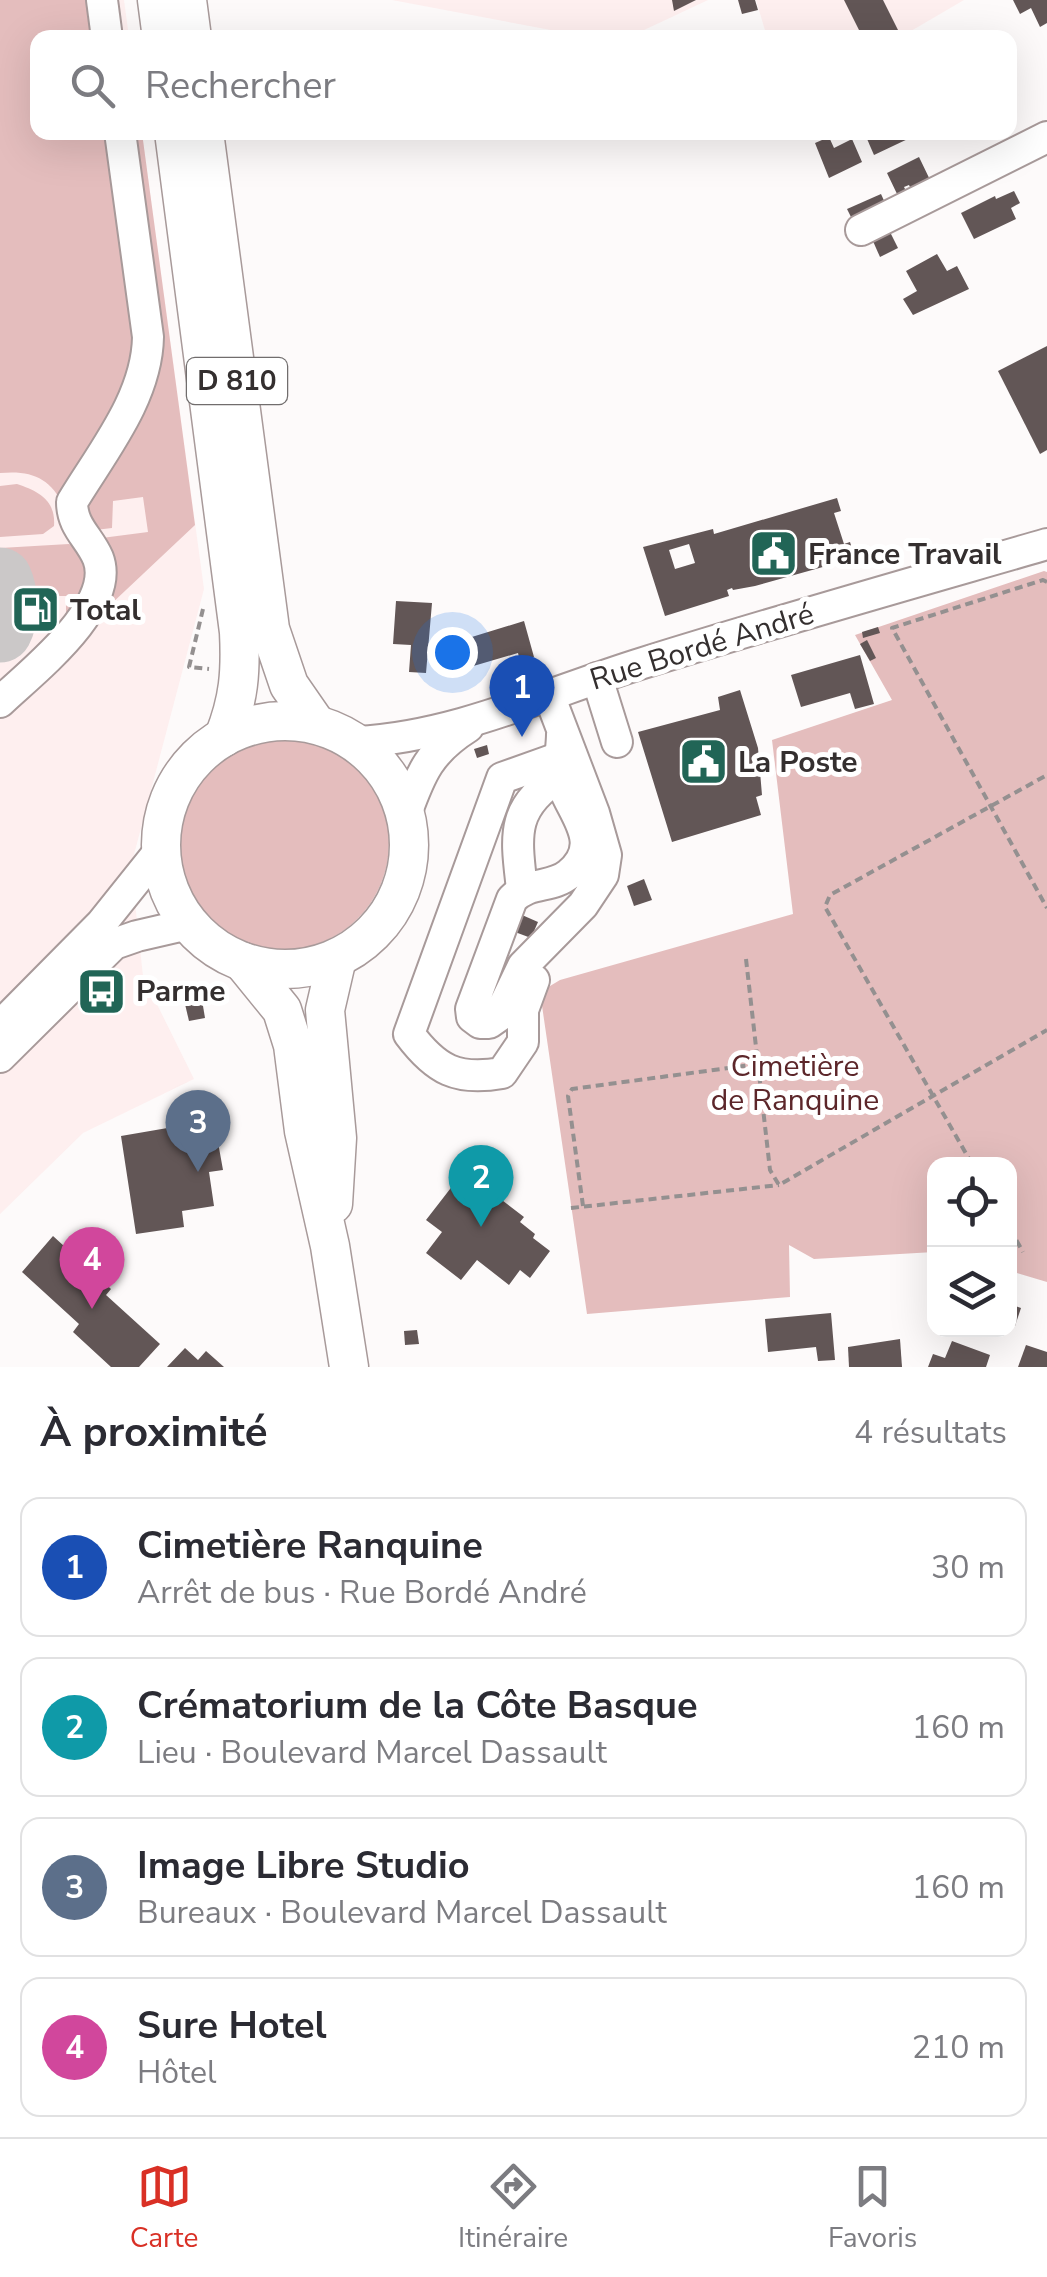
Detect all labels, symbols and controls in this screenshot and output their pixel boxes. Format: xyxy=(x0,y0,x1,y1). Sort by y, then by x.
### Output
search box xyxy=(30,30,1017,140)
icon: search xyxy=(65,58,120,113)
text: Rechercher xyxy=(145,60,336,111)
road number: D 810 xyxy=(187,358,287,404)
public building icon: France Travail xyxy=(747,528,799,580)
place label: France Travail xyxy=(808,534,1002,575)
fuel station icon: Total xyxy=(9,584,61,636)
place label: Total xyxy=(70,590,141,631)
street label: Rue Bordé André xyxy=(585,593,819,701)
your location xyxy=(427,627,478,678)
pin: 1 xyxy=(490,654,554,737)
public building icon: La Poste xyxy=(677,736,729,788)
place label: La Poste xyxy=(738,742,858,783)
bus stop icon: Parme xyxy=(75,965,127,1017)
place label: Parme xyxy=(136,971,226,1012)
park label: Cimetière de Ranquine xyxy=(711,1046,879,1121)
pin: 3 xyxy=(166,1090,230,1172)
pin: 2 xyxy=(448,1144,514,1227)
map controls xyxy=(927,1157,1017,1337)
button: locate xyxy=(927,1157,1017,1247)
pin: 4 xyxy=(59,1226,124,1309)
button: layers xyxy=(927,1247,1017,1337)
text: À proximité xyxy=(40,1404,267,1461)
text: 4 résultats xyxy=(854,1411,1007,1454)
text: Cimetière Ranquine xyxy=(137,1520,483,1571)
text: 1 xyxy=(65,1546,84,1589)
text: 30 m xyxy=(931,1546,1005,1589)
text: Arrêt de bus · Rue Bordé André xyxy=(137,1571,587,1614)
text: Crématorium de la Côte Basque xyxy=(137,1680,698,1731)
text: 2 xyxy=(65,1706,84,1749)
text: 160 m xyxy=(912,1706,1005,1749)
text: Lieu · Boulevard Marcel Dassault xyxy=(137,1731,607,1774)
text: Image Libre Studio xyxy=(137,1840,470,1891)
text: 3 xyxy=(65,1866,84,1909)
text: 160 m xyxy=(912,1866,1005,1909)
text: Bureaux · Boulevard Marcel Dassault xyxy=(137,1891,667,1934)
text: Sure Hotel xyxy=(137,2000,327,2051)
text: 4 xyxy=(65,2026,84,2069)
text: 210 m xyxy=(912,2026,1005,2069)
text: Hôtel xyxy=(137,2051,217,2094)
tab: Carte xyxy=(130,2159,198,2257)
tab: Itinéraire xyxy=(458,2159,568,2257)
tab: Favoris xyxy=(828,2159,917,2257)

